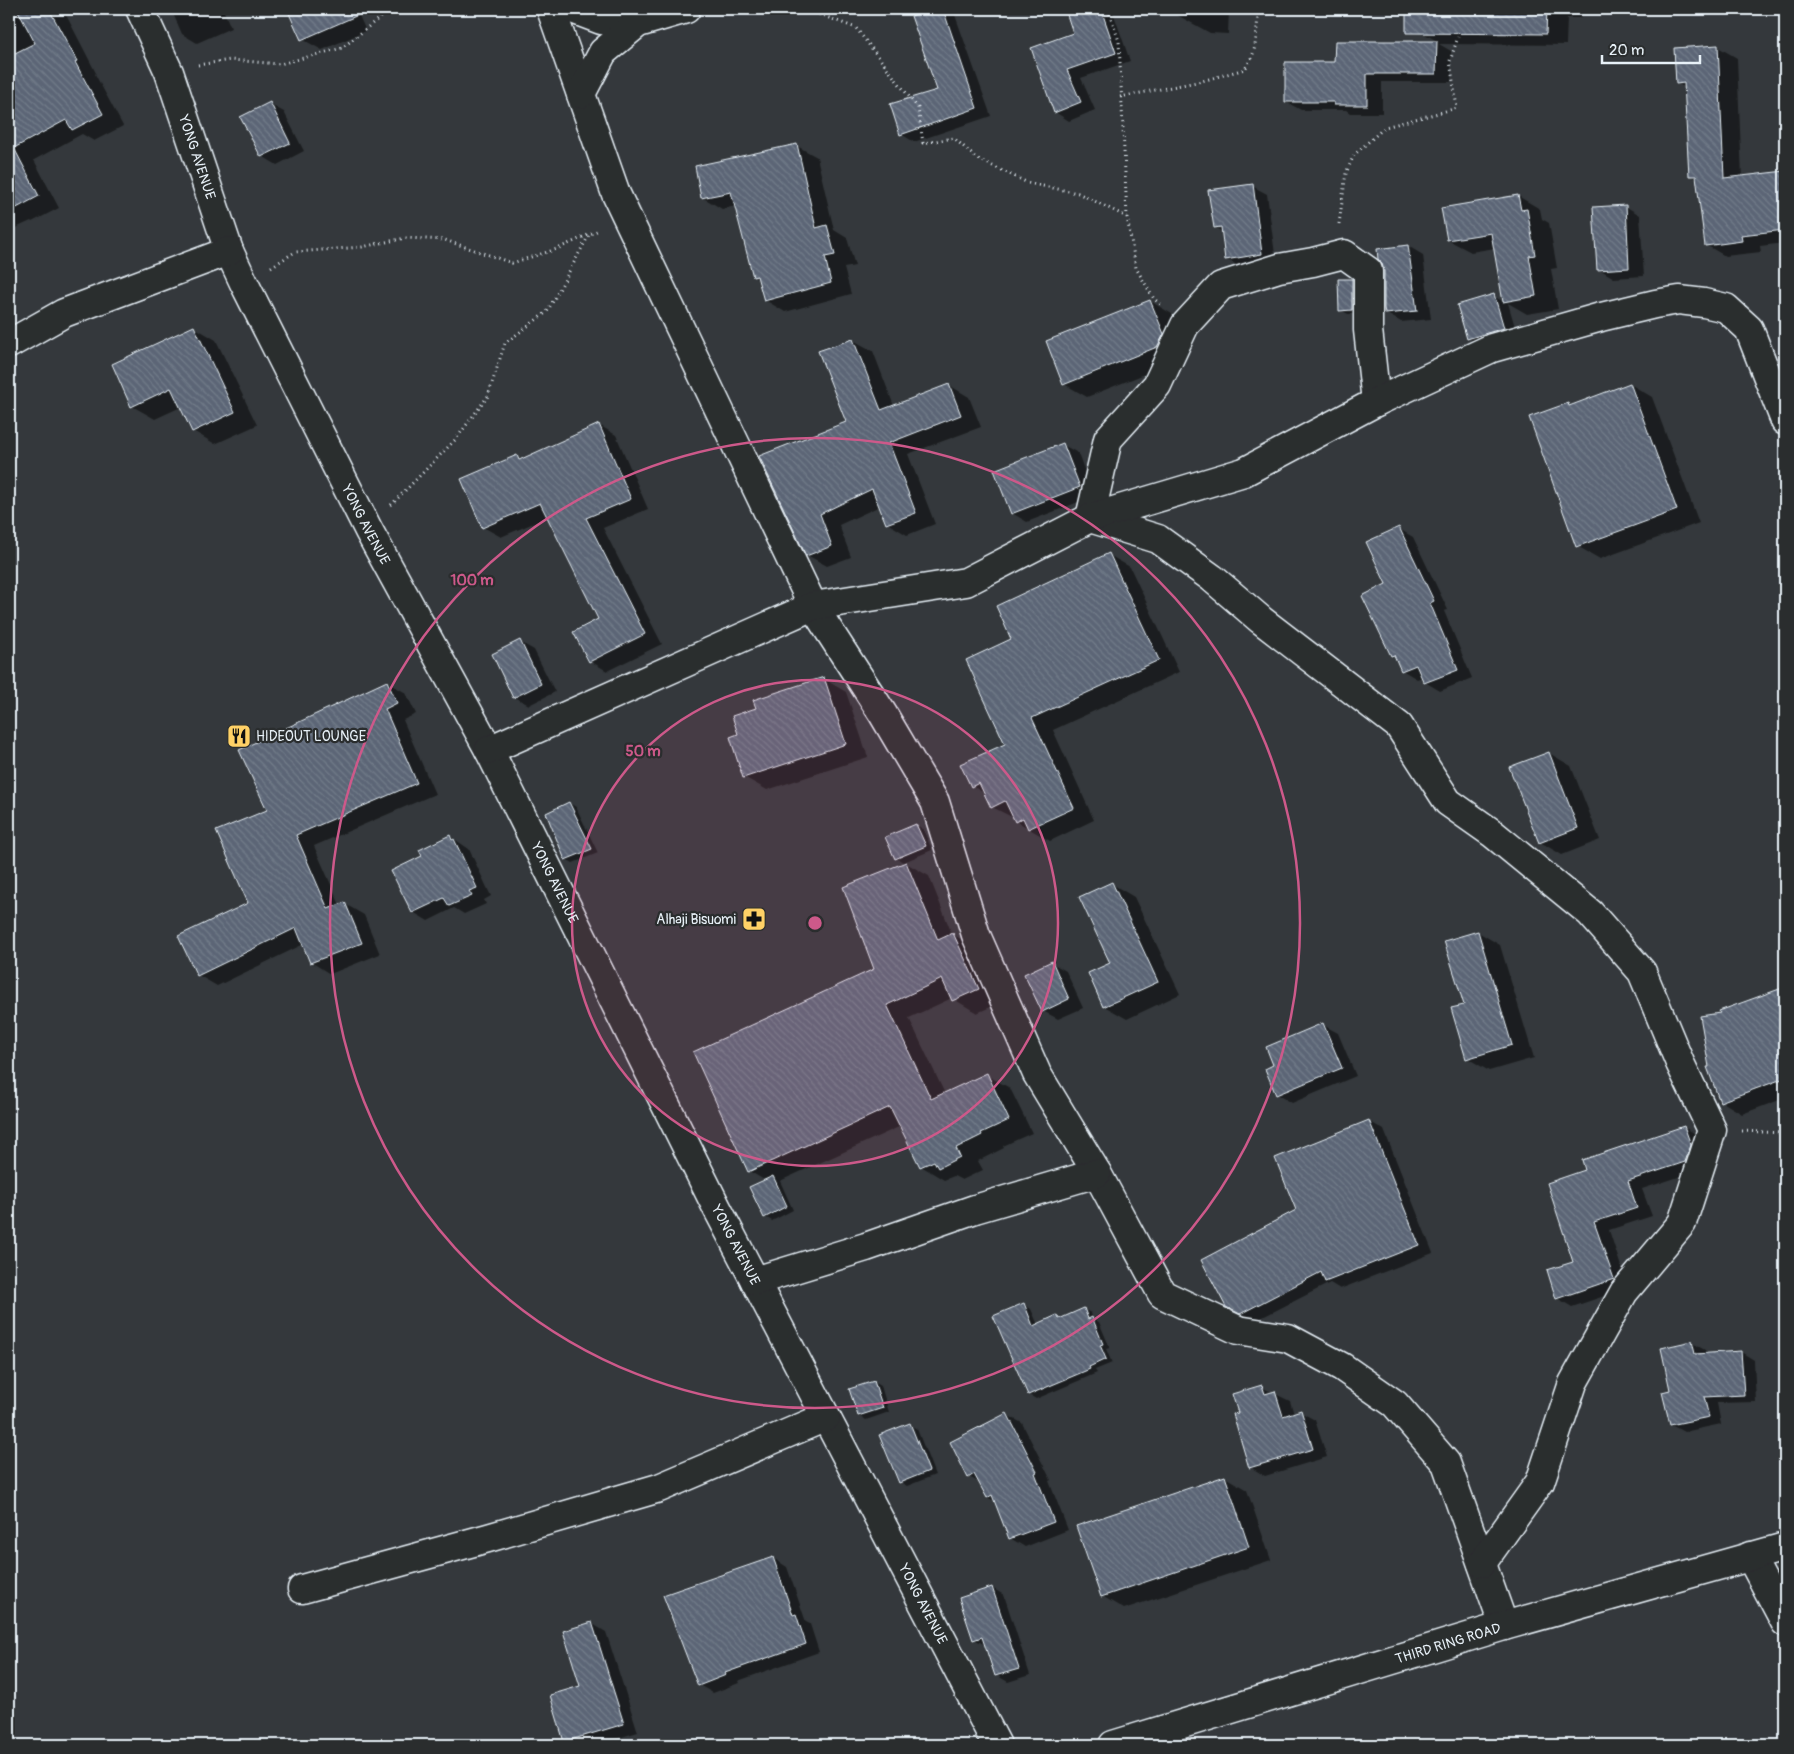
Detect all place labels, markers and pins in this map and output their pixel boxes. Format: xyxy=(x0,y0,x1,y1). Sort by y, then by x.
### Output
restaurant icon: HIDEOUT LOUNGE xyxy=(226,723,252,749)
place label: HIDEOUT LOUNGE xyxy=(256,728,366,745)
pharmacy icon: Alhaji Bisuomi xyxy=(741,906,767,932)
place label: Alhaji Bisuomi xyxy=(656,911,737,928)
centre of rings xyxy=(806,914,824,932)

